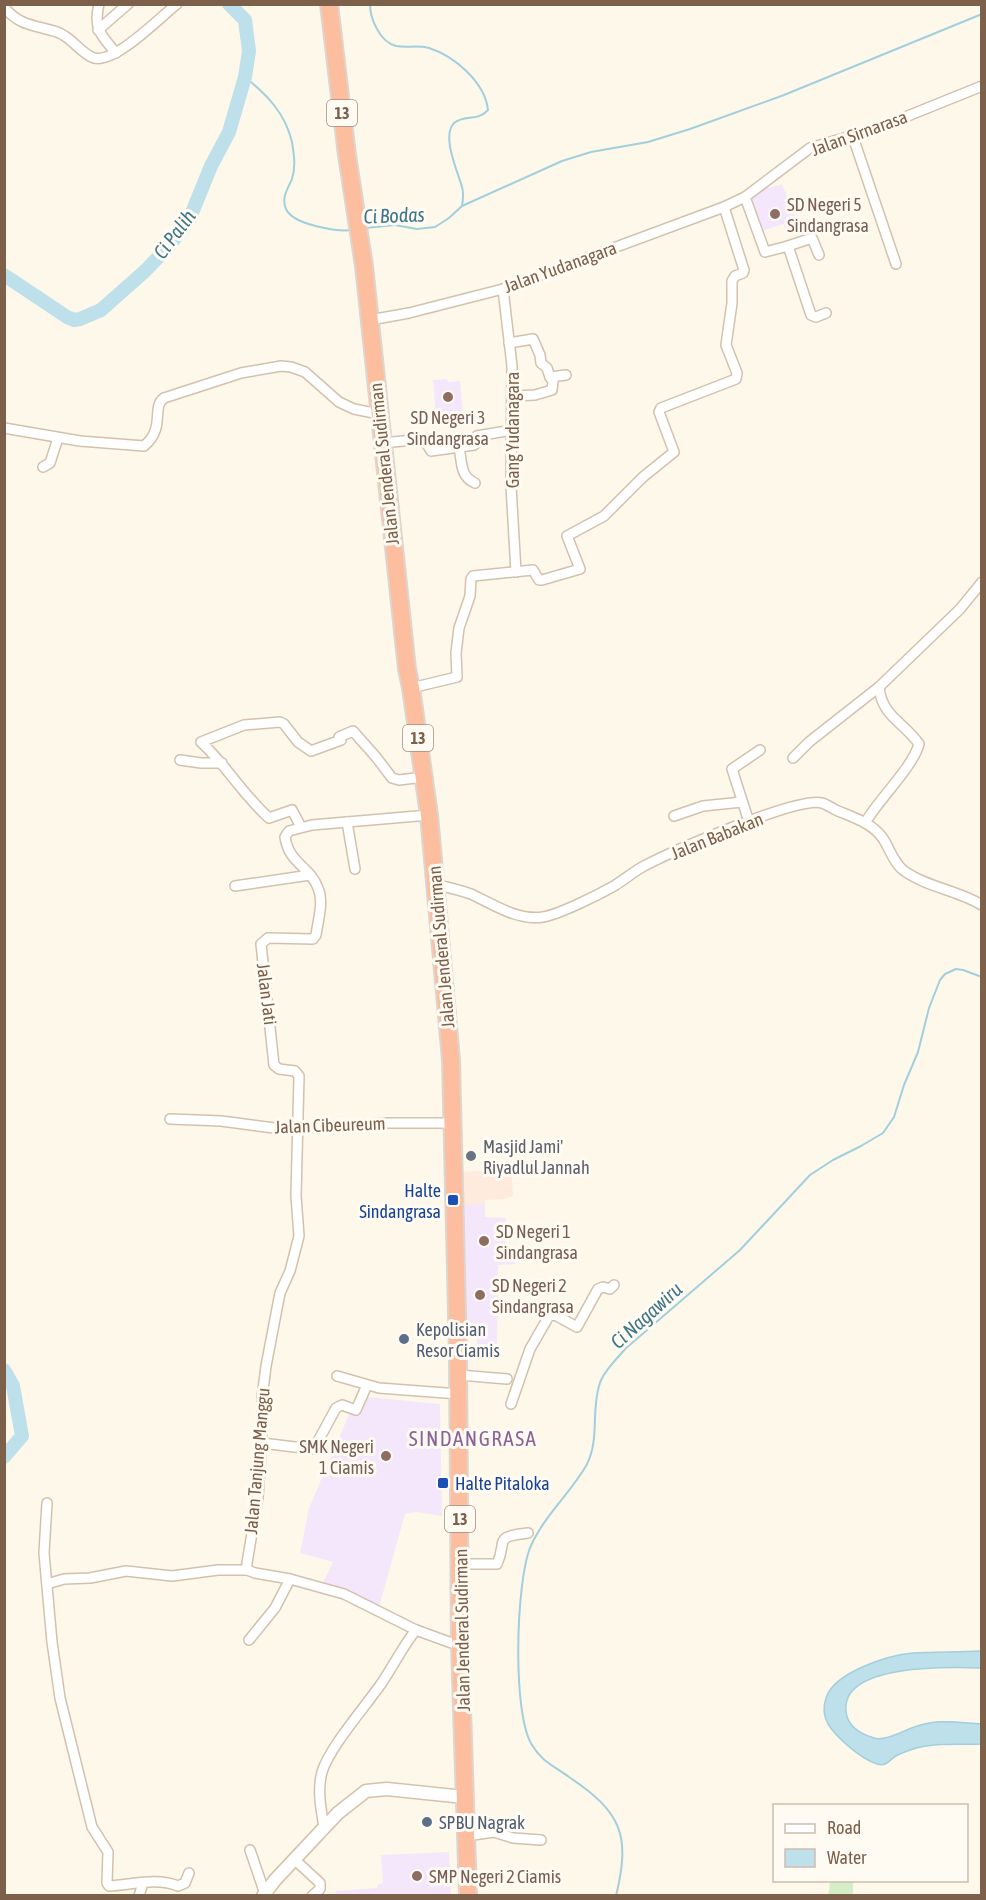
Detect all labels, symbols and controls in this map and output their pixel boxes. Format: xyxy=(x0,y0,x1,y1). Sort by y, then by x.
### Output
road number: 13 xyxy=(327,100,357,126)
street label: Jalan Sirnarasa xyxy=(808,106,910,160)
place label: SD Negeri 5 Sindangrasa xyxy=(787,194,869,236)
water label: Ci Bodas xyxy=(363,202,425,228)
water label: Ci Palih xyxy=(148,205,200,263)
marker: SD Negeri 5 Sindangrasa xyxy=(768,207,782,221)
street label: Jalan Yudanagara xyxy=(501,237,619,297)
street label: Gang Yudanagara xyxy=(502,372,523,488)
street label: Jalan Jenderal Sudirman xyxy=(365,382,403,546)
marker: SD Negeri 3 Sindangrasa xyxy=(441,390,455,404)
place label: SD Negeri 3 Sindangrasa xyxy=(407,407,489,449)
road number: 13 xyxy=(403,725,433,751)
street label: Jalan Babakan xyxy=(668,808,766,864)
street label: Jalan Jenderal Sudirman xyxy=(423,865,459,1029)
street label: Jalan Jati xyxy=(253,962,281,1026)
street label: Jalan Cibeureum xyxy=(274,1113,386,1137)
place label: Masjid Jami' Riyadlul Jannah xyxy=(483,1136,590,1178)
marker: Masjid Jami' Riyadlul Jannah xyxy=(464,1149,478,1163)
place label: Halte Sindangrasa xyxy=(359,1180,441,1222)
marker: Halte Sindangrasa xyxy=(446,1193,460,1207)
place label: SD Negeri 1 Sindangrasa xyxy=(496,1221,578,1263)
marker: SD Negeri 1 Sindangrasa xyxy=(477,1234,491,1248)
place label: SD Negeri 2 Sindangrasa xyxy=(492,1275,574,1317)
water label: Ci Nagawiru xyxy=(606,1277,687,1353)
marker: SD Negeri 2 Sindangrasa xyxy=(473,1288,487,1302)
place label: Kepolisian Resor Ciamis xyxy=(416,1319,500,1361)
marker: Kepolisian Resor Ciamis xyxy=(397,1332,411,1346)
street label: Jalan Tanjung Manggu xyxy=(240,1387,274,1535)
district label: SINDANGRASA xyxy=(409,1426,537,1450)
place label: SMK Negeri 1 Ciamis xyxy=(299,1436,374,1478)
marker: SMK Negeri 1 Ciamis xyxy=(379,1449,393,1463)
place label: Halte Pitaloka xyxy=(455,1473,550,1494)
marker: Halte Pitaloka xyxy=(436,1476,450,1490)
road number: 13 xyxy=(445,1506,475,1532)
street label: Jalan Jenderal Sudirman xyxy=(450,1548,474,1712)
legend xyxy=(773,1804,968,1882)
place label: SPBU Nagrak xyxy=(439,1812,525,1833)
marker: SPBU Nagrak xyxy=(420,1815,434,1829)
text: Road xyxy=(827,1817,861,1838)
text: Water xyxy=(827,1847,867,1868)
place label: SMP Negeri 2 Ciamis xyxy=(429,1866,561,1887)
marker: SMP Negeri 2 Ciamis xyxy=(410,1869,424,1883)

